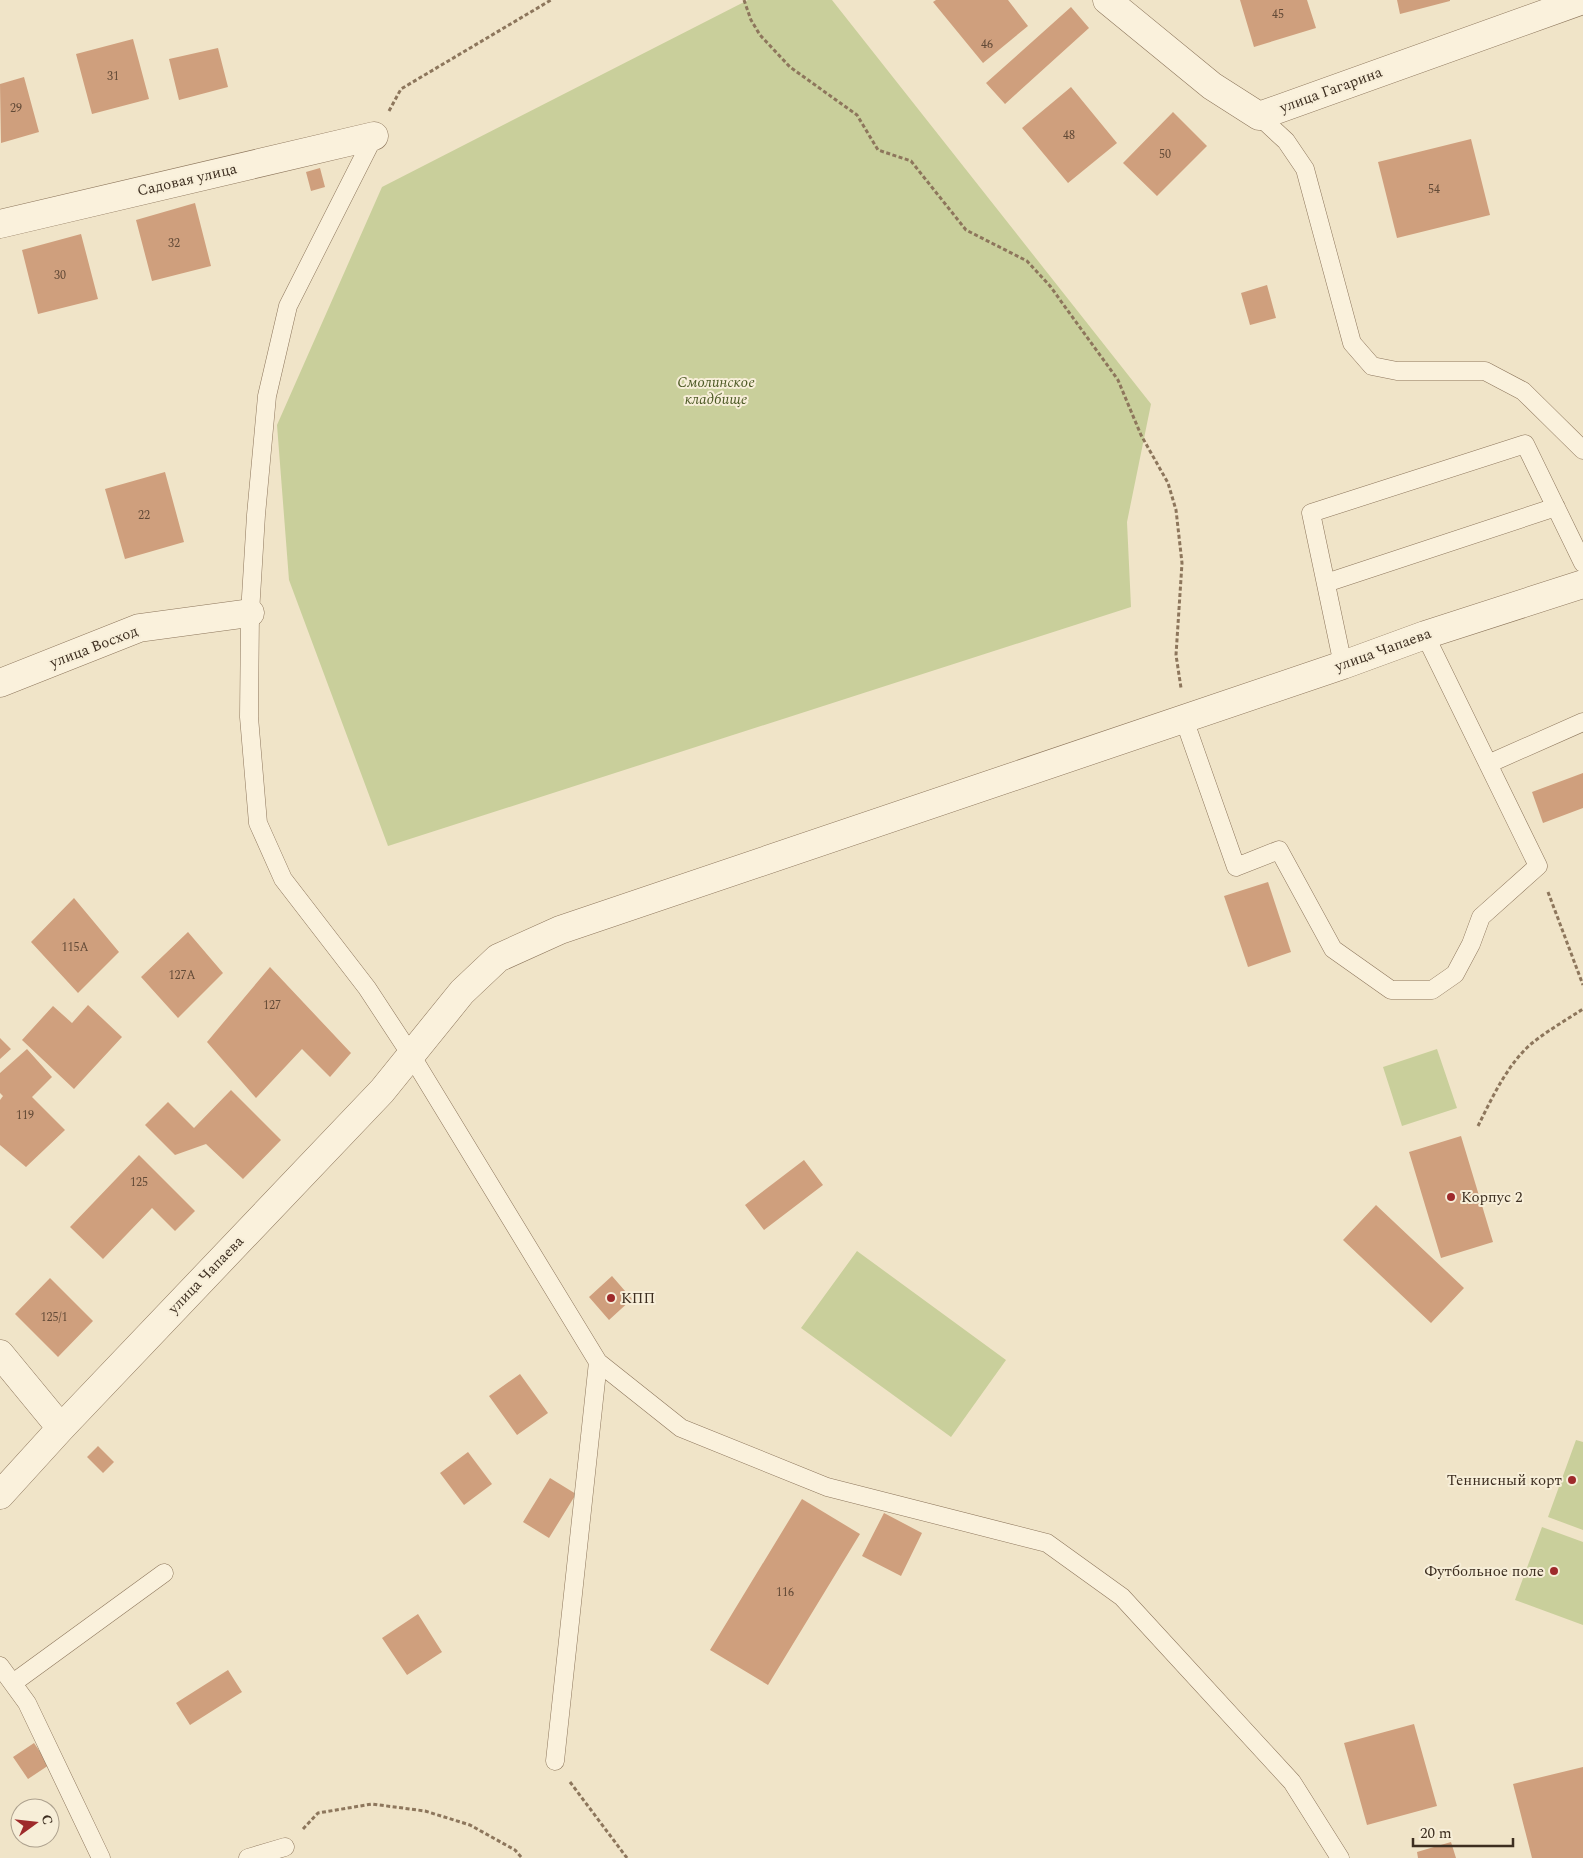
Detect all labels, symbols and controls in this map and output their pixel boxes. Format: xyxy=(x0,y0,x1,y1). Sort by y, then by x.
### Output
house number: 45 xyxy=(1272,5,1284,24)
house number: 46 xyxy=(981,35,993,54)
street label: улица Гагарина xyxy=(1276,61,1386,120)
house number: 31 xyxy=(107,67,119,86)
house number: 29 xyxy=(10,99,22,118)
house number: 48 xyxy=(1063,126,1075,145)
house number: 50 xyxy=(1159,145,1171,164)
street label: Садовая улица xyxy=(135,157,240,203)
house number: 54 xyxy=(1428,180,1440,199)
house number: 32 xyxy=(168,234,180,253)
house number: 30 xyxy=(54,266,66,285)
park label: Смолинское кладбище xyxy=(677,371,755,411)
house number: 22 xyxy=(138,506,150,525)
street label: улица Восход xyxy=(46,620,141,675)
street label: улица Чапаева xyxy=(1331,622,1435,678)
house number: 115А xyxy=(61,938,89,957)
house number: 127А xyxy=(168,966,196,985)
house number: 127 xyxy=(263,996,281,1015)
house number: 119 xyxy=(16,1106,34,1125)
house number: 125 xyxy=(130,1173,148,1192)
place label: Корпус 2 xyxy=(1461,1186,1522,1209)
marker: Корпус 2 xyxy=(1445,1191,1457,1203)
street label: улица Чапаева xyxy=(162,1230,250,1320)
place label: КПП xyxy=(621,1287,655,1310)
marker: КПП xyxy=(605,1292,617,1304)
house number: 125/1 xyxy=(40,1308,68,1327)
place label: Теннисный корт xyxy=(1447,1469,1562,1492)
marker: Теннисный корт xyxy=(1566,1474,1578,1486)
place label: Футбольное поле xyxy=(1424,1560,1544,1583)
marker: Футбольное поле xyxy=(1548,1565,1560,1577)
house number: 116 xyxy=(776,1583,794,1602)
north arrow xyxy=(10,1798,60,1848)
text: С xyxy=(36,1812,59,1827)
scale bar xyxy=(1413,1816,1513,1848)
text: 20 m xyxy=(1420,1822,1452,1845)

